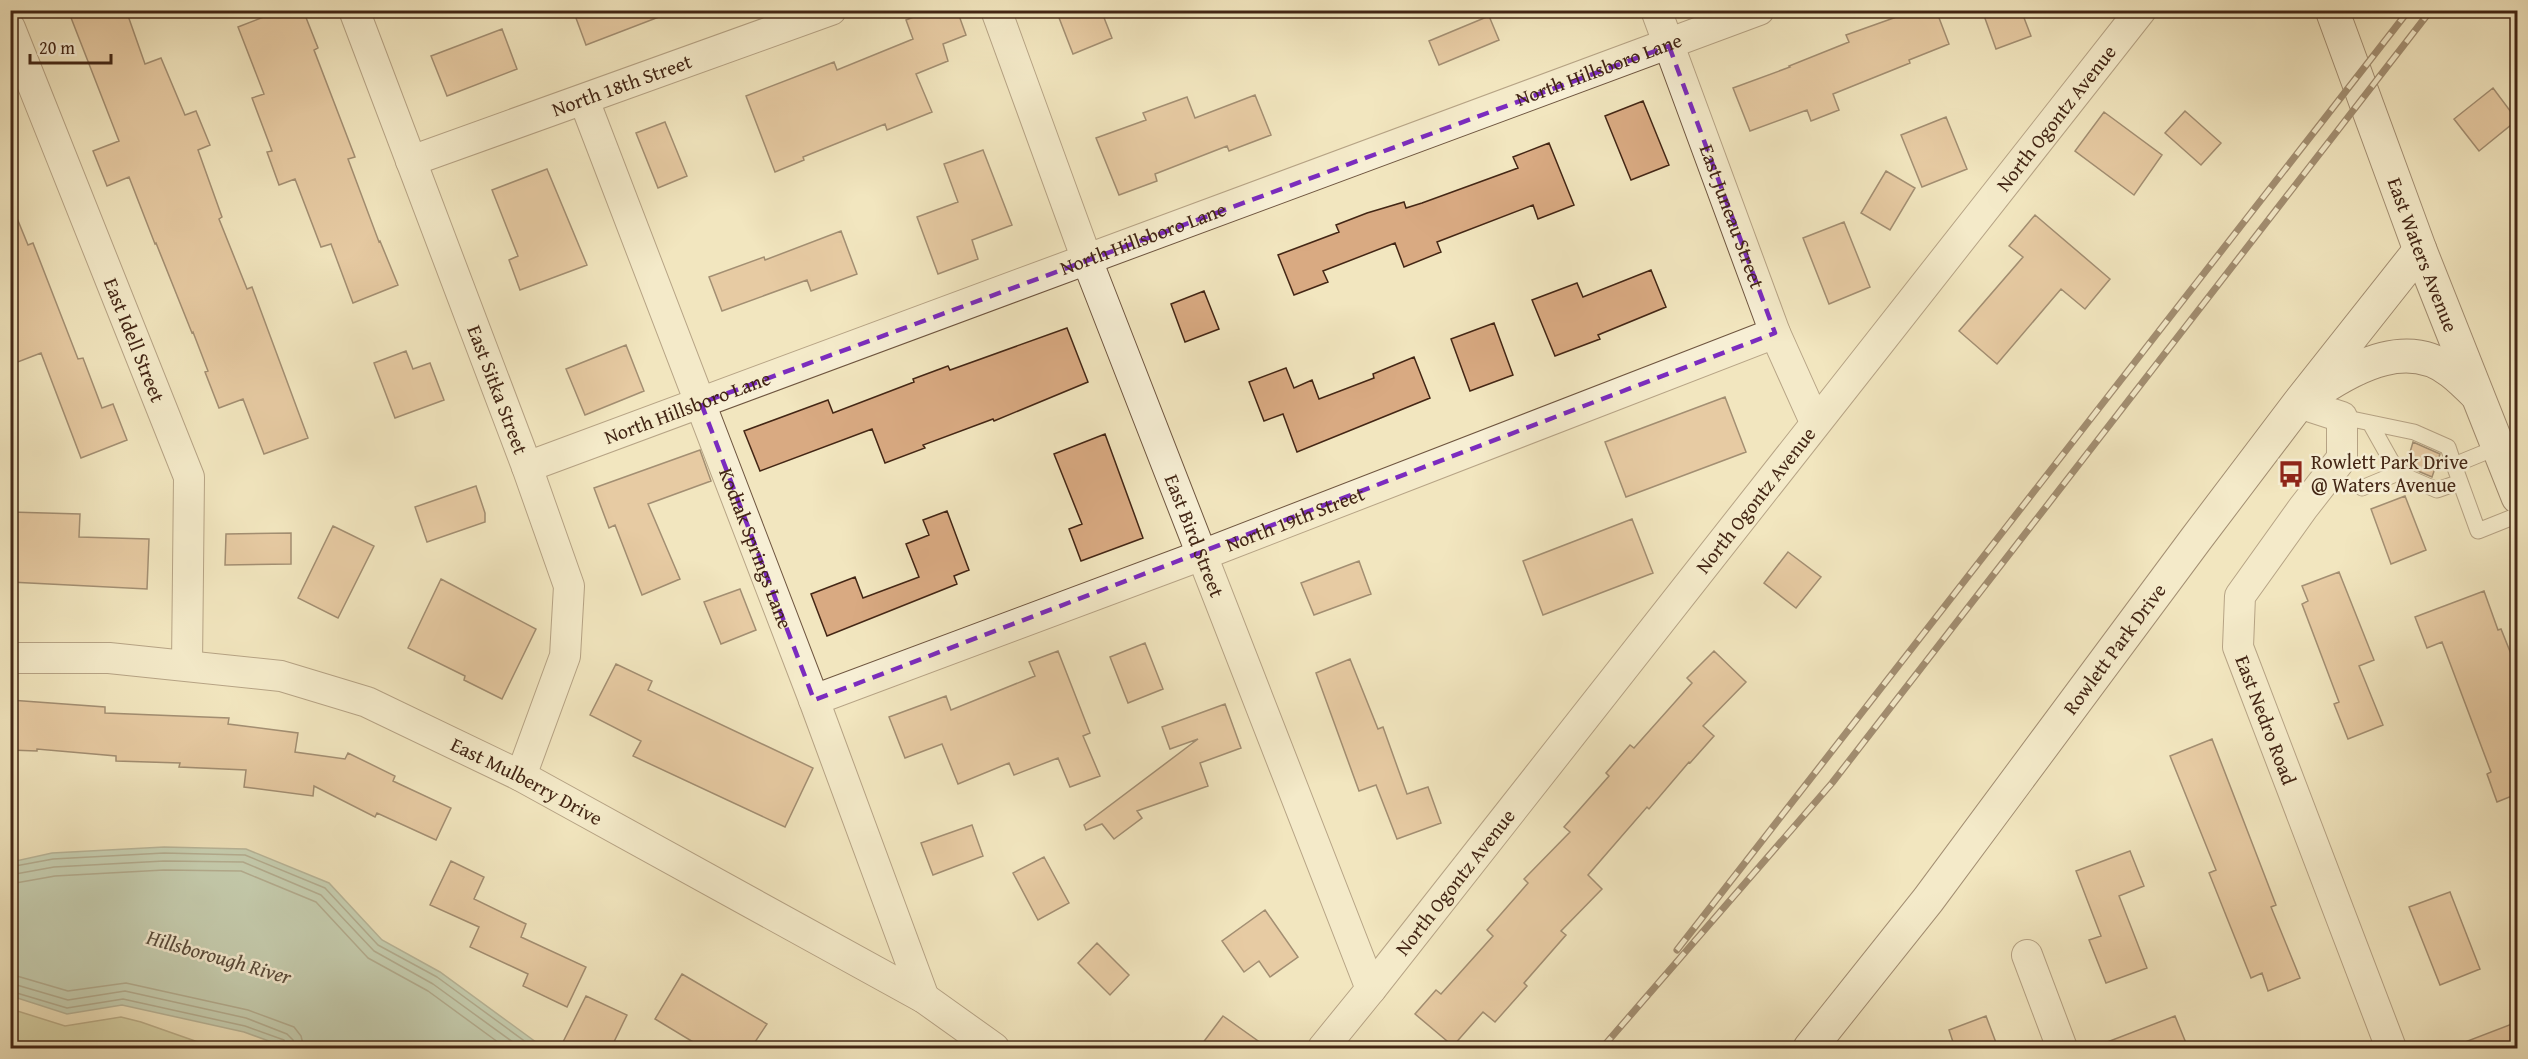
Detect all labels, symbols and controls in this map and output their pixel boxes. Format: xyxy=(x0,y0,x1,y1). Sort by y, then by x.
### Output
street label: North Hillsboro Lane xyxy=(1511,25,1686,113)
scale bar xyxy=(30,27,111,65)
text: 20 m xyxy=(39,34,75,61)
street label: North Ogontz Avenue xyxy=(1989,38,2122,197)
street label: North 18th Street xyxy=(548,46,696,123)
street label: East Juneau Street xyxy=(1693,140,1772,293)
street label: East Waters Avenue xyxy=(2381,173,2466,336)
street label: North Hillsboro Lane xyxy=(1056,194,1230,282)
street label: East Idell Street xyxy=(97,273,173,406)
street label: East Sitka Street xyxy=(461,321,536,458)
street label: North Hillsboro Lane xyxy=(600,363,774,451)
street label: North Ogontz Avenue xyxy=(1688,420,1822,579)
place label: Rowlett Park Drive @ Waters Avenue xyxy=(2311,447,2468,499)
bus stop icon: Rowlett Park Drive @ Waters Avenue xyxy=(2276,459,2306,489)
street label: Kodiak Springs Lane xyxy=(712,463,800,633)
street label: East Bird Street xyxy=(1158,470,1232,601)
street label: North 19th Street xyxy=(1221,478,1369,559)
street label: Rowlett Park Drive xyxy=(2056,577,2172,720)
street label: East Nedro Road xyxy=(2228,651,2304,789)
street label: East Mulberry Drive xyxy=(446,729,608,832)
street label: North Ogontz Avenue xyxy=(1388,802,1522,961)
water label: Hillsborough River xyxy=(142,921,296,992)

